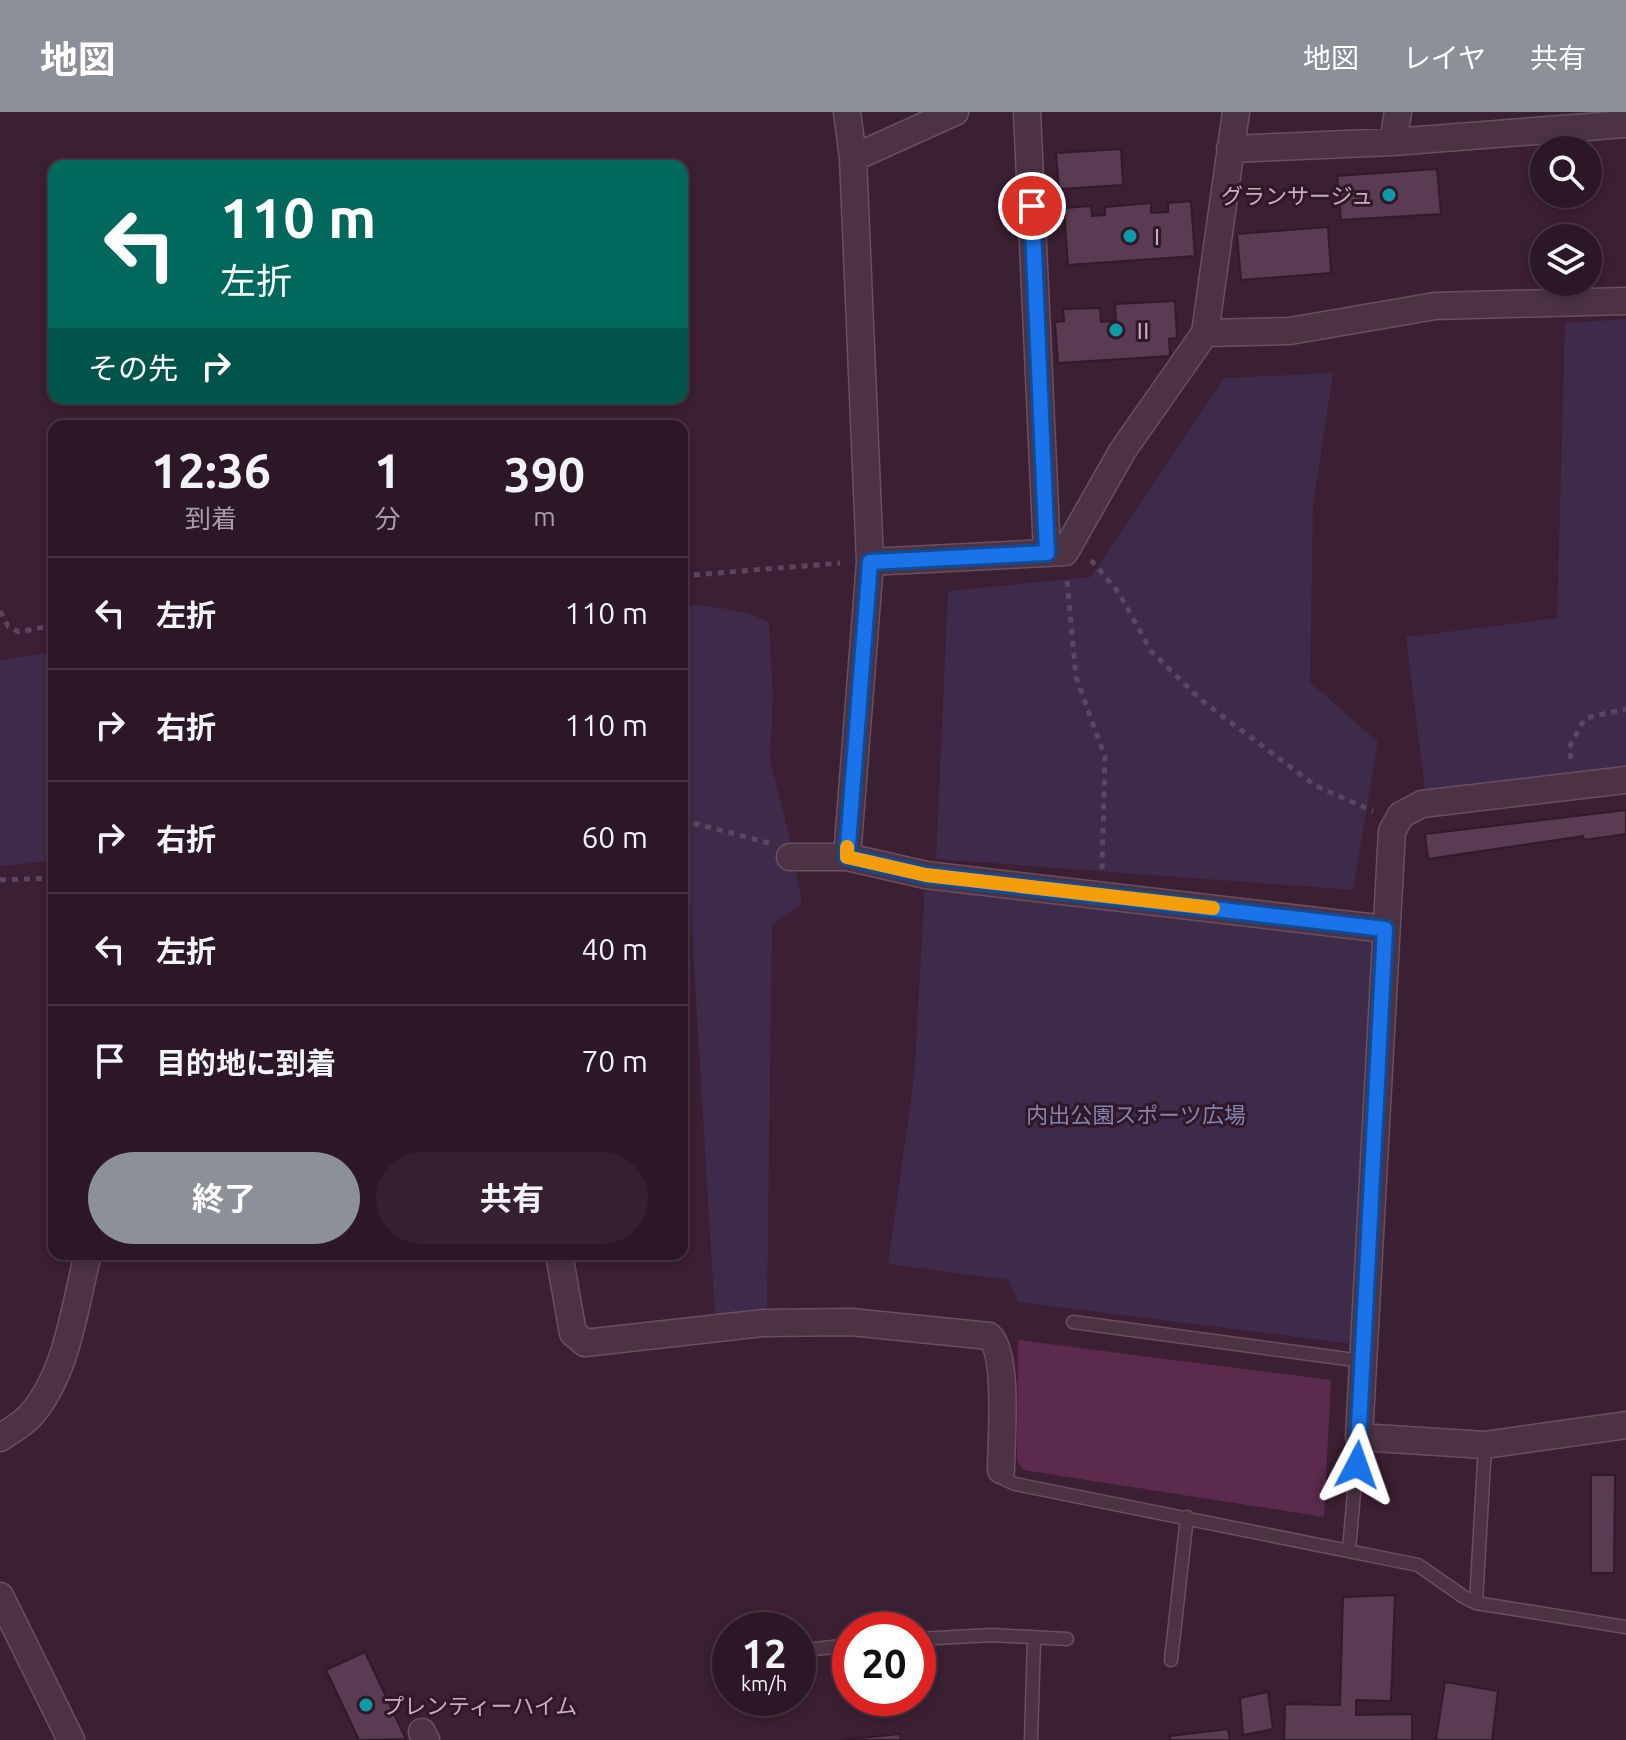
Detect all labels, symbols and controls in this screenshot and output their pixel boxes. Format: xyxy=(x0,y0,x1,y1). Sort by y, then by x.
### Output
text: 地図 xyxy=(40,38,116,80)
text: 地図 xyxy=(1303,42,1359,73)
text: レイヤ xyxy=(1403,42,1486,73)
text: 共有 xyxy=(1530,42,1586,73)
map controls xyxy=(1530,136,1602,296)
button: search xyxy=(1530,136,1602,208)
pin xyxy=(998,172,1066,240)
place label: グランサージュ xyxy=(1221,183,1373,208)
icon: arrive xyxy=(1010,184,1054,228)
text: 110 m xyxy=(220,186,376,249)
marker: グランサージュ xyxy=(1380,186,1398,204)
icon: left xyxy=(88,192,192,296)
place label: Ⅰ xyxy=(1146,224,1168,249)
button: layers xyxy=(1530,224,1602,296)
marker: Ⅰ xyxy=(1121,227,1139,245)
text: 左折 xyxy=(220,260,292,301)
place label: Ⅱ xyxy=(1132,318,1154,343)
marker: Ⅱ xyxy=(1107,321,1125,339)
icon: right xyxy=(194,344,238,388)
text: その先 xyxy=(88,351,178,385)
text: 12:36 xyxy=(151,443,271,497)
text: 1 xyxy=(374,443,401,497)
text: 390 xyxy=(504,447,585,501)
text: m xyxy=(533,502,556,531)
text: 到着 xyxy=(185,504,237,533)
text: 分 xyxy=(374,504,400,533)
icon: left xyxy=(88,591,132,635)
text: 110 m xyxy=(564,596,648,630)
text: 左折 xyxy=(156,598,216,632)
icon: right xyxy=(88,703,132,747)
text: 110 m xyxy=(564,708,648,742)
text: 右折 xyxy=(156,710,216,744)
icon: right xyxy=(88,815,132,859)
text: 60 m xyxy=(581,820,648,854)
text: 右折 xyxy=(156,822,216,856)
icon: left xyxy=(88,927,132,971)
text: 40 m xyxy=(581,932,648,966)
text: 左折 xyxy=(156,934,216,968)
icon: arrive xyxy=(88,1039,132,1083)
text: 70 m xyxy=(581,1044,648,1078)
text: 目的地に到着 xyxy=(156,1046,336,1080)
park label: 内出公園スポーツ広場 xyxy=(1026,1102,1246,1127)
button: 終了 xyxy=(88,1152,360,1244)
button: 共有 xyxy=(376,1152,648,1244)
position arrow xyxy=(1315,1423,1399,1507)
speed limit sign: 20 xyxy=(832,1612,936,1716)
text: 12 xyxy=(741,1631,787,1676)
text: km/h xyxy=(741,1672,787,1695)
place label: プレンティーハイム xyxy=(382,1693,577,1718)
marker: プレンティーハイム xyxy=(357,1696,375,1714)

